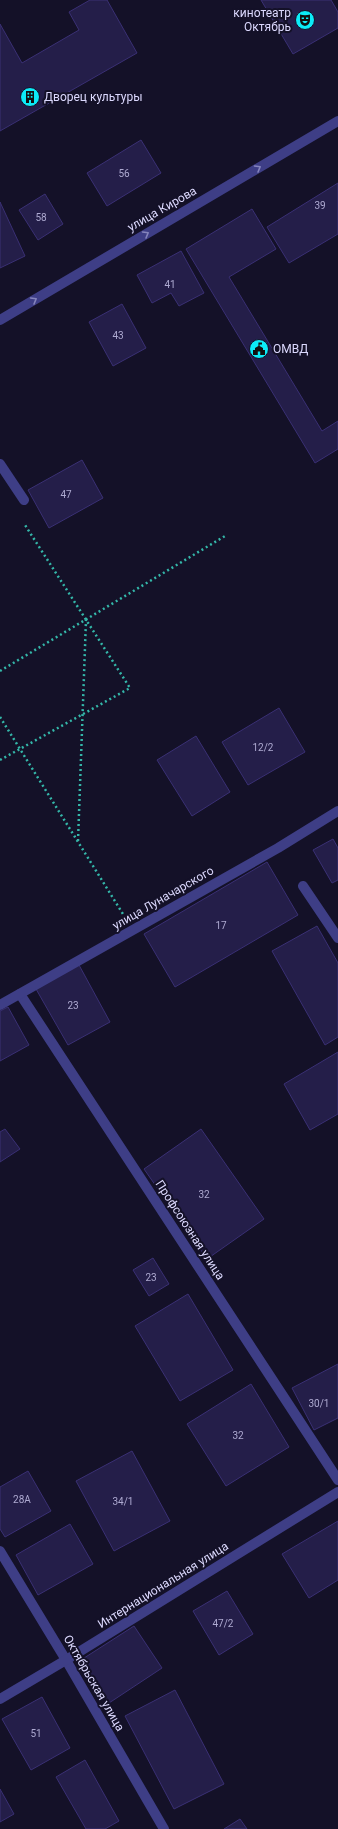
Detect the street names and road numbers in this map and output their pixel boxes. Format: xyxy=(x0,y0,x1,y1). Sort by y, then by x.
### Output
street label: улица Кирова xyxy=(125,184,199,234)
street label: улица Луначарского xyxy=(110,863,216,933)
street label: Профсоюзная улица xyxy=(153,1178,227,1282)
street label: Интернациональная улица xyxy=(95,1539,231,1631)
street label: Октябрьская улица xyxy=(61,1632,127,1734)

